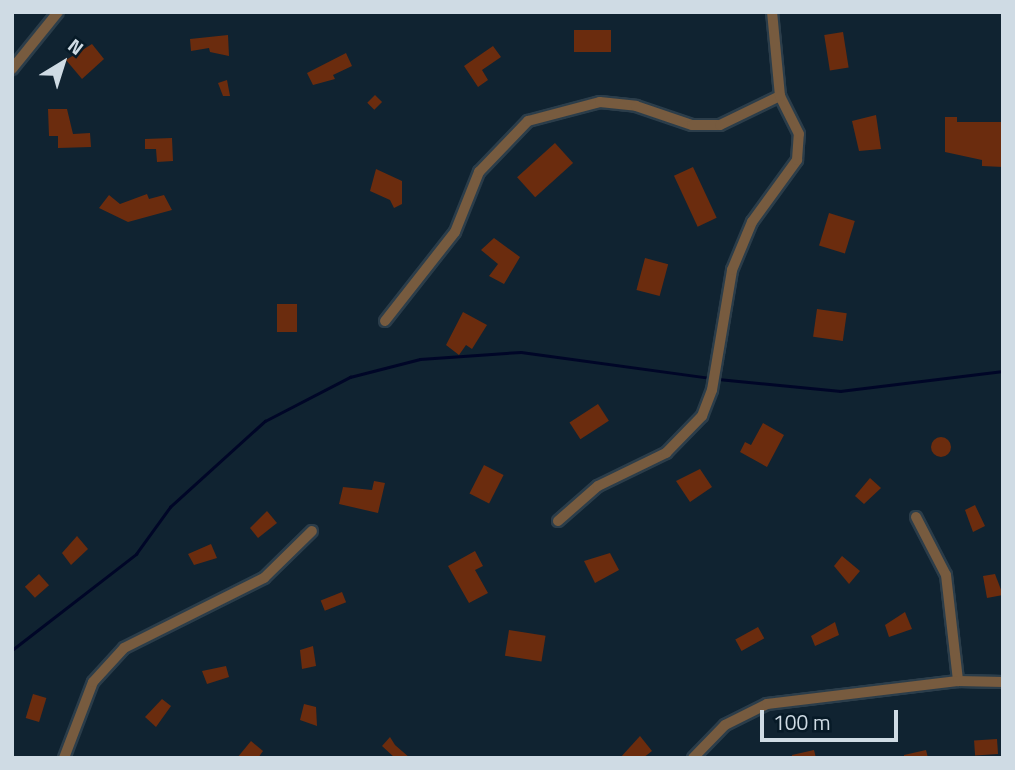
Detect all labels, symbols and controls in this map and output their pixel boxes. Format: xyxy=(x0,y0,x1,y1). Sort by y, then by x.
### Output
north arrow xyxy=(28,28,98,98)
text: N xyxy=(62,31,90,62)
scale bar xyxy=(763,696,901,740)
text: 100 m xyxy=(773,706,830,738)

